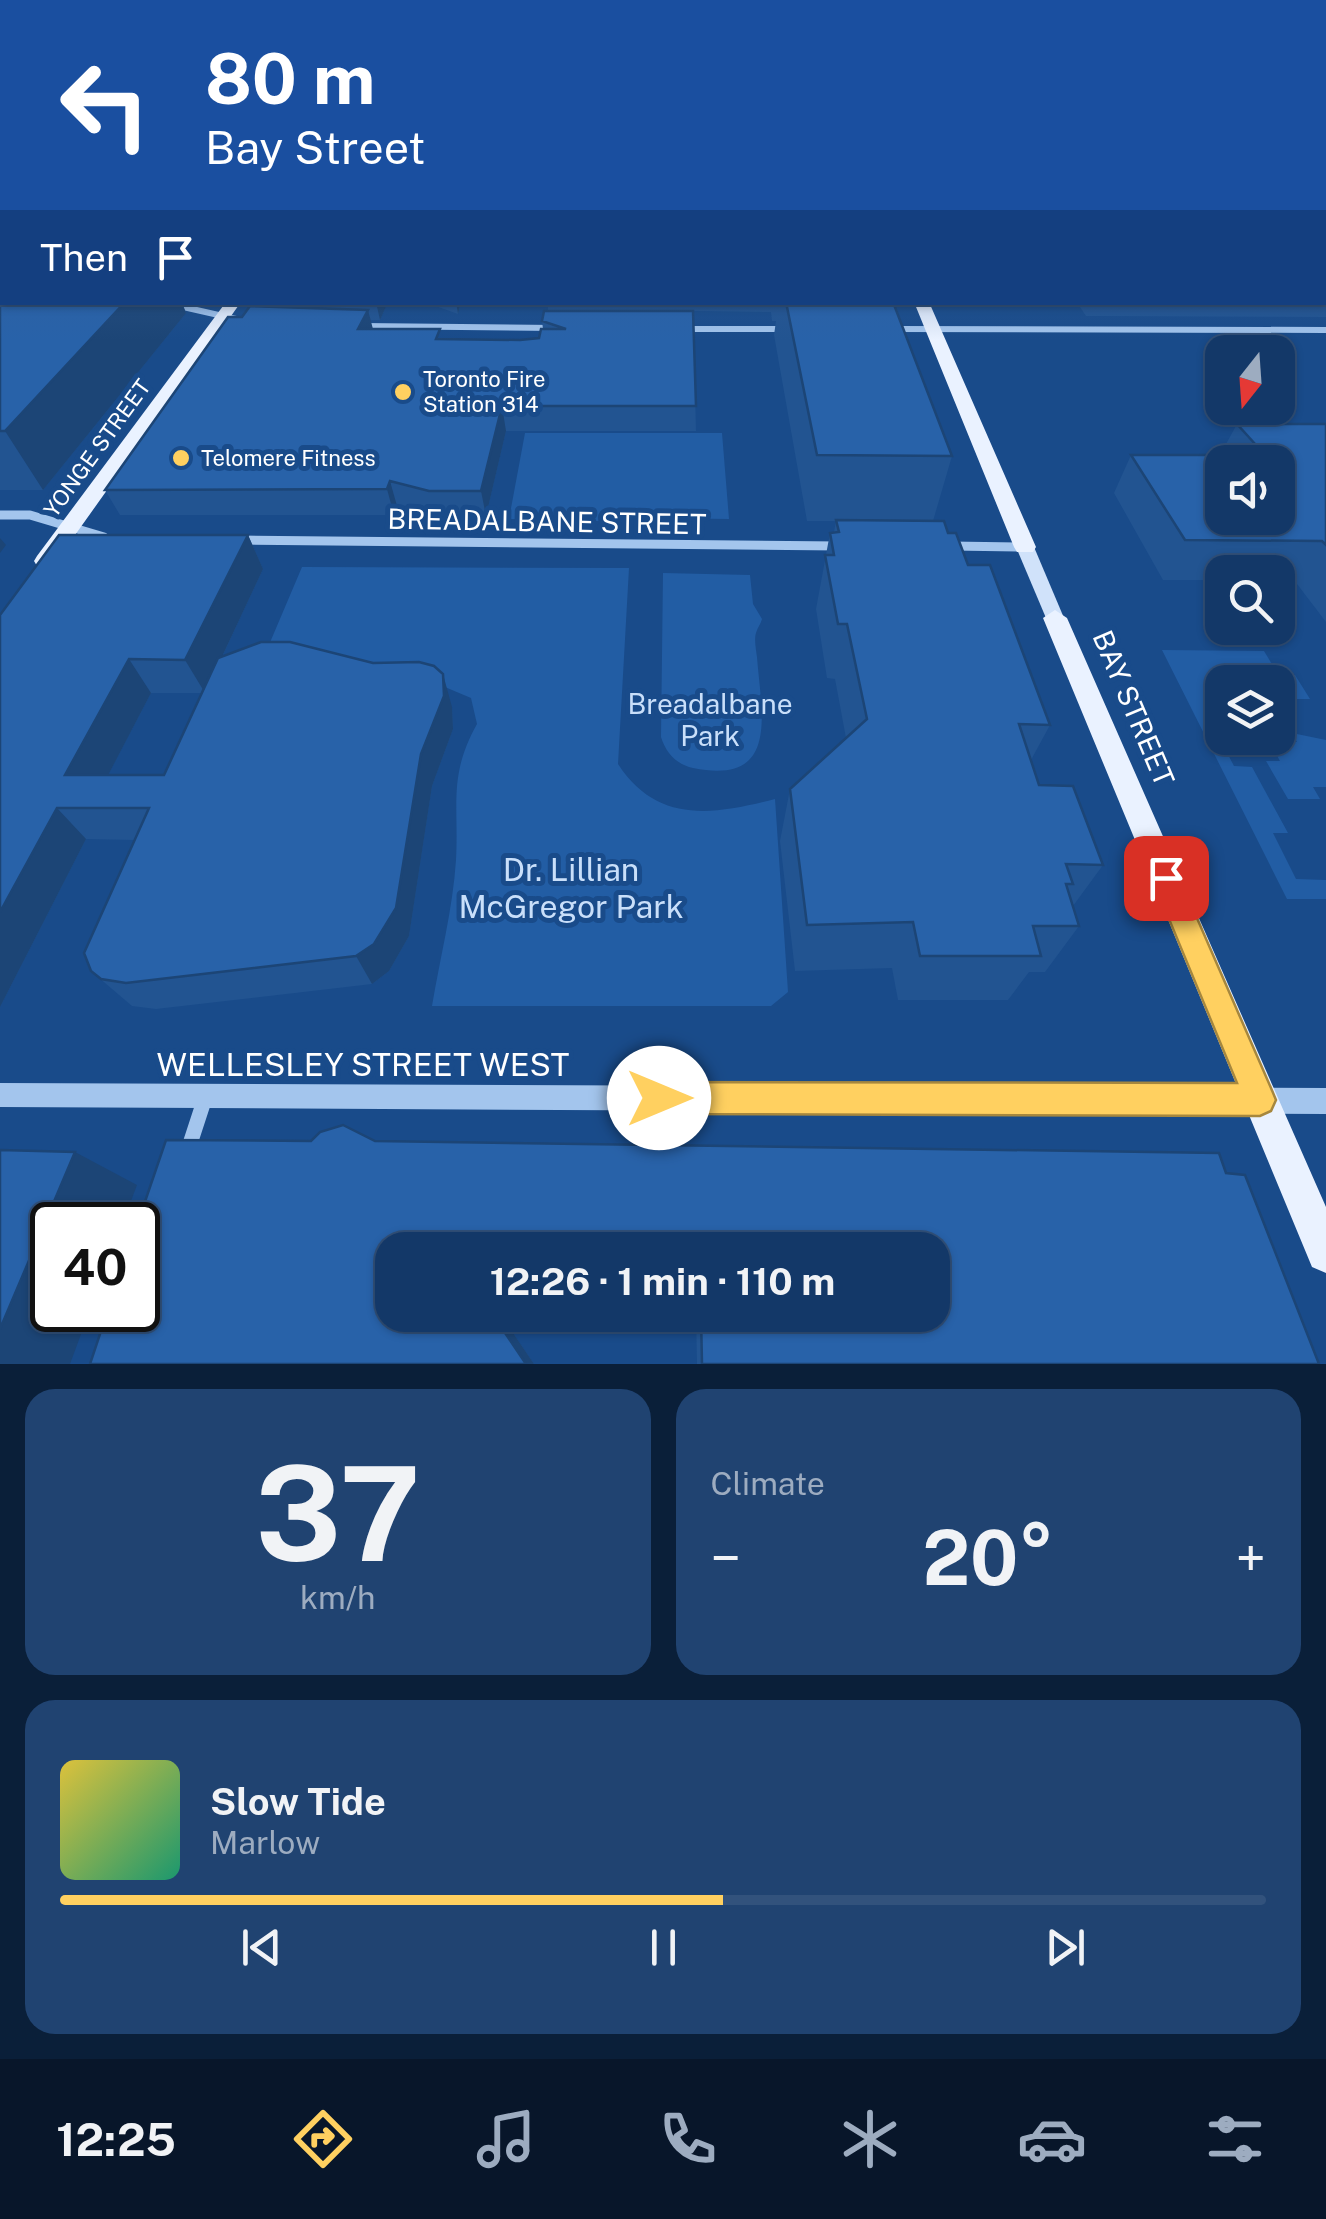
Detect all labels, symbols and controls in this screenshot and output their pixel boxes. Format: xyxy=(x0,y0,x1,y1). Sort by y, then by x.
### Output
text: 80 m xyxy=(205,37,375,120)
icon: left xyxy=(40,40,170,170)
text: Bay Street xyxy=(205,121,426,174)
icon: arrive xyxy=(148,230,203,285)
text: Then xyxy=(40,235,128,280)
north arrow xyxy=(1205,335,1295,425)
map controls xyxy=(1205,335,1295,755)
place label: Toronto Fire Station 314 xyxy=(423,366,546,417)
street label: YONGE STREET xyxy=(38,374,156,522)
marker: Toronto Fire Station 314 xyxy=(392,381,414,403)
place label: Telomere Fitness xyxy=(201,445,376,471)
button: sound xyxy=(1205,445,1295,535)
marker: Telomere Fitness xyxy=(170,447,192,469)
street label: BREADALBANE STREET xyxy=(387,502,707,540)
button: search xyxy=(1205,555,1295,645)
street label: BAY STREET xyxy=(1086,625,1182,791)
button: layers xyxy=(1205,665,1295,755)
park label: Breadalbane Park xyxy=(627,687,793,752)
pin xyxy=(1124,836,1209,921)
park label: Dr. Lillian McGregor Park xyxy=(458,851,684,925)
icon: arrive xyxy=(1139,851,1194,906)
street label: WELLESLEY STREET WEST xyxy=(156,1046,570,1083)
position arrow xyxy=(607,1046,711,1150)
speed limit sign: 40 xyxy=(30,1202,160,1332)
text: 12:26 · 1 min · 110 m xyxy=(490,1259,835,1304)
text: 37 xyxy=(255,1438,421,1590)
text: Climate xyxy=(711,1465,825,1502)
text: 20° xyxy=(922,1514,1054,1602)
text: − xyxy=(711,1526,741,1590)
text: + xyxy=(1235,1526,1266,1590)
text: km/h xyxy=(300,1579,375,1616)
text: Slow Tide xyxy=(210,1779,386,1824)
text: Marlow xyxy=(210,1824,320,1861)
icon: previous xyxy=(234,1920,289,1975)
icon: pause xyxy=(636,1920,691,1975)
icon: next xyxy=(1038,1920,1093,1975)
icon: directions xyxy=(288,2104,358,2174)
icon: music xyxy=(471,2104,541,2174)
icon: phone xyxy=(653,2104,723,2174)
icon: climate xyxy=(835,2104,905,2174)
icon: car xyxy=(1017,2104,1087,2174)
icon: filters xyxy=(1200,2104,1270,2174)
text: 12:25 xyxy=(56,2113,176,2166)

